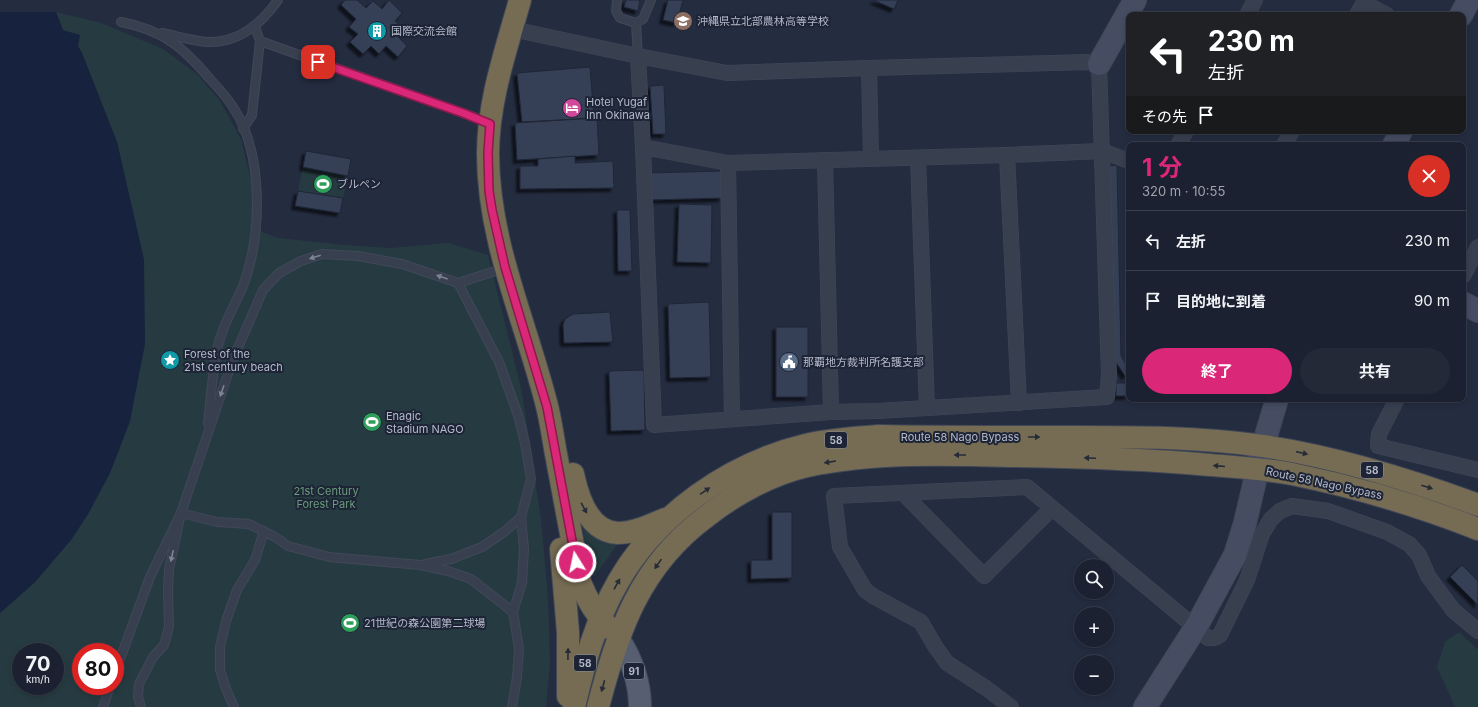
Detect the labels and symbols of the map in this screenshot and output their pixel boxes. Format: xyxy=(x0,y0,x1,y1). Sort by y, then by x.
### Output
school or university icon: 沖縄県立北部農林高等学校 xyxy=(672,10,694,32)
place label: 沖縄県立北部農林高等学校 xyxy=(697,14,829,28)
building icon: 国際交流会館 xyxy=(366,20,388,42)
place label: 国際交流会館 xyxy=(391,24,457,38)
pin xyxy=(301,45,335,79)
place label: Hotel Yugaf Inn Okinawa xyxy=(586,95,650,122)
hotel icon: Hotel Yugaf Inn Okinawa xyxy=(561,97,583,119)
sports icon: ブルペン xyxy=(312,173,334,195)
place label: ブルペン xyxy=(337,177,381,191)
one-way arrow xyxy=(309,254,321,260)
one-way arrow xyxy=(435,274,447,280)
place label: Forest of the 21st century beach xyxy=(184,347,283,374)
place icon: Forest of the 21st century beach xyxy=(159,349,181,371)
public building icon: 那覇地方裁判所名護支部 xyxy=(778,351,800,373)
place label: 那覇地方裁判所名護支部 xyxy=(803,355,924,369)
one-way arrow xyxy=(219,386,225,398)
place label: Enagic Stadium NAGO xyxy=(386,409,464,436)
sports icon: Enagic Stadium NAGO xyxy=(361,411,383,433)
street label: Route 58 Nago Bypass xyxy=(901,430,1019,444)
road number: 58 xyxy=(825,432,847,448)
one-way arrow xyxy=(1028,434,1041,440)
one-way arrow xyxy=(1296,451,1308,457)
one-way arrow xyxy=(954,452,966,459)
one-way arrow xyxy=(1084,454,1096,461)
one-way arrow xyxy=(824,459,836,465)
one-way arrow xyxy=(1213,462,1225,469)
road number: 58 xyxy=(1361,462,1383,478)
street label: Route 58 Nago Bypass xyxy=(1265,464,1384,502)
park label: 21st Century Forest Park xyxy=(293,484,359,511)
one-way arrow xyxy=(1422,484,1434,490)
one-way arrow xyxy=(700,487,710,495)
one-way arrow xyxy=(581,502,588,514)
position arrow xyxy=(555,541,597,583)
one-way arrow xyxy=(169,549,175,562)
one-way arrow xyxy=(654,559,662,569)
one-way arrow xyxy=(613,579,620,590)
sports icon: 21世紀の森公園第二球場 xyxy=(339,612,361,634)
place label: 21世紀の森公園第二球場 xyxy=(364,616,485,630)
speed limit sign: 80 xyxy=(72,643,124,695)
one-way arrow xyxy=(565,647,571,660)
road number: 58 xyxy=(574,655,596,671)
road number: 91 xyxy=(624,663,644,679)
one-way arrow xyxy=(600,680,606,692)

